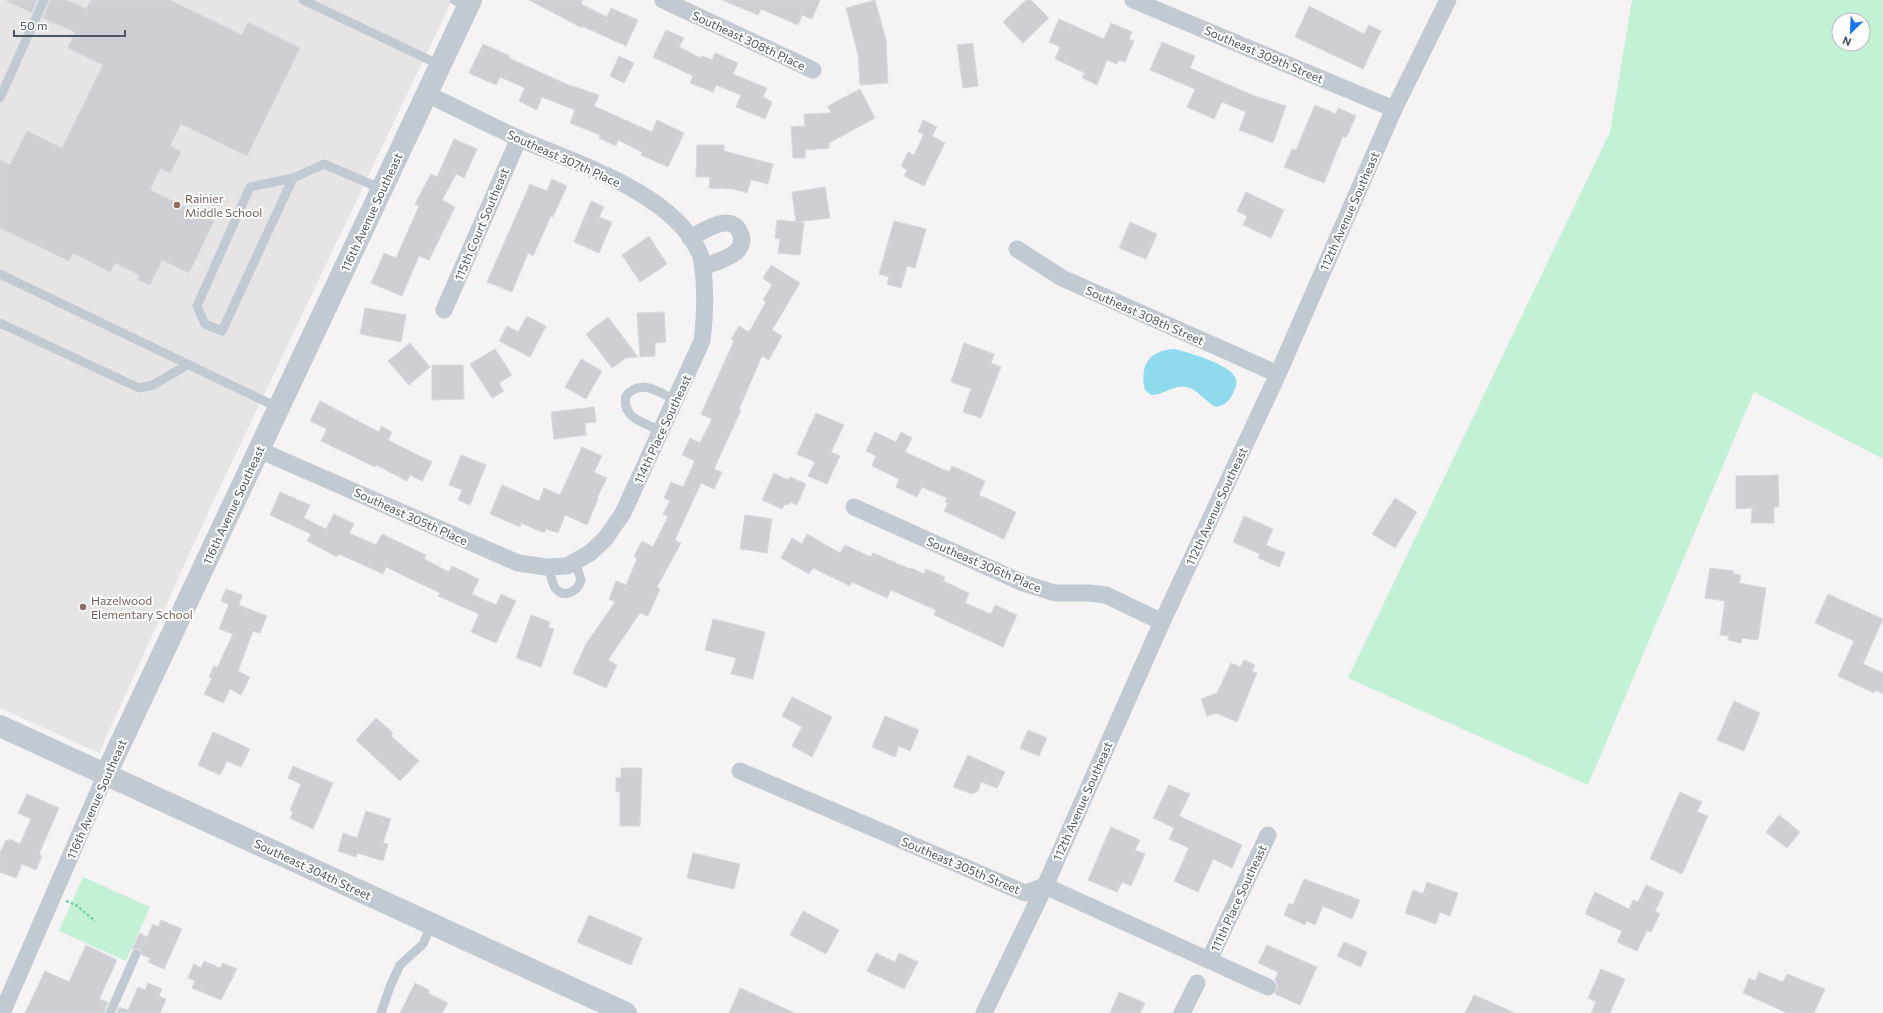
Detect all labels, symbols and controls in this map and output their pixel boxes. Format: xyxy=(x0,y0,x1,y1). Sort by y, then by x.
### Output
street label: Southeast 308th Place xyxy=(690,8,808,72)
scale bar xyxy=(14,12,125,38)
north arrow xyxy=(1831,12,1871,52)
text: 50 m xyxy=(20,18,48,32)
street label: Southeast 309th Street xyxy=(1202,23,1326,85)
text: N xyxy=(1840,34,1853,49)
street label: Southeast 307th Place xyxy=(505,127,623,189)
street label: 112th Avenue Southeast xyxy=(1316,149,1382,273)
street label: 116th Avenue Southeast xyxy=(337,150,405,274)
street label: 115th Court Southeast xyxy=(451,165,511,282)
place label: Rainier Middle School xyxy=(185,191,262,219)
marker: Rainier Middle School xyxy=(172,200,182,210)
street label: Southeast 308th Street xyxy=(1084,283,1206,347)
street label: 114th Place Southeast xyxy=(631,372,693,486)
street label: 116th Avenue Southeast xyxy=(199,443,267,567)
street label: 112th Avenue Southeast xyxy=(1182,445,1250,567)
street label: Southeast 305th Place xyxy=(352,485,470,547)
street label: Southeast 306th Place xyxy=(925,533,1043,595)
place label: Hazelwood Elementary School xyxy=(91,593,193,621)
marker: Hazelwood Elementary School xyxy=(78,602,88,612)
street label: 116th Avenue Southeast xyxy=(63,737,129,861)
street label: 112th Avenue Southeast xyxy=(1049,739,1115,863)
street label: Southeast 305th Street xyxy=(900,834,1023,896)
street label: Southeast 304th Street xyxy=(252,836,374,902)
street label: 111th Place Southeast xyxy=(1207,842,1269,954)

